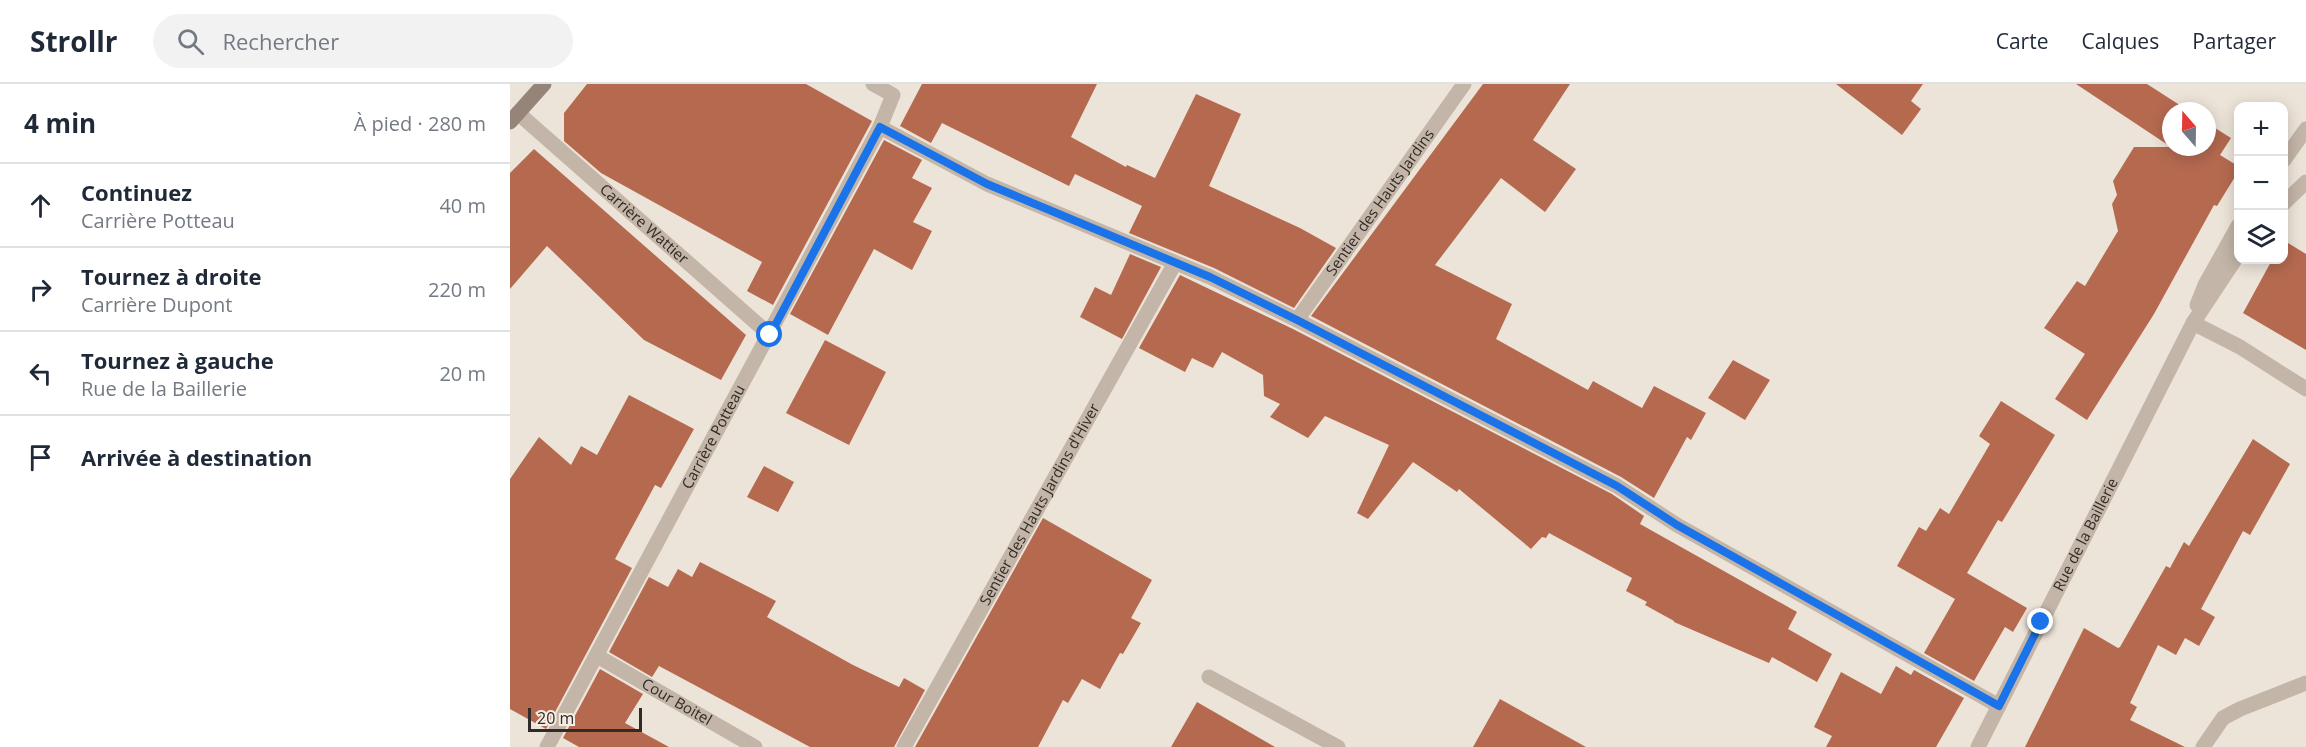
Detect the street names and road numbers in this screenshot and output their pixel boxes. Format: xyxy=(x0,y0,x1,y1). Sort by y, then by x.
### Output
street label: Sentier des Hauts Jardins xyxy=(1321,125,1438,279)
street label: Carrière Wattier xyxy=(596,179,693,268)
street label: Carrière Potteau xyxy=(677,381,749,492)
street label: Sentier des Hauts Jardins d'Hiver xyxy=(974,399,1103,608)
street label: Rue de la Baillerie xyxy=(2048,474,2122,594)
street label: Cour Boitel xyxy=(638,673,716,729)

